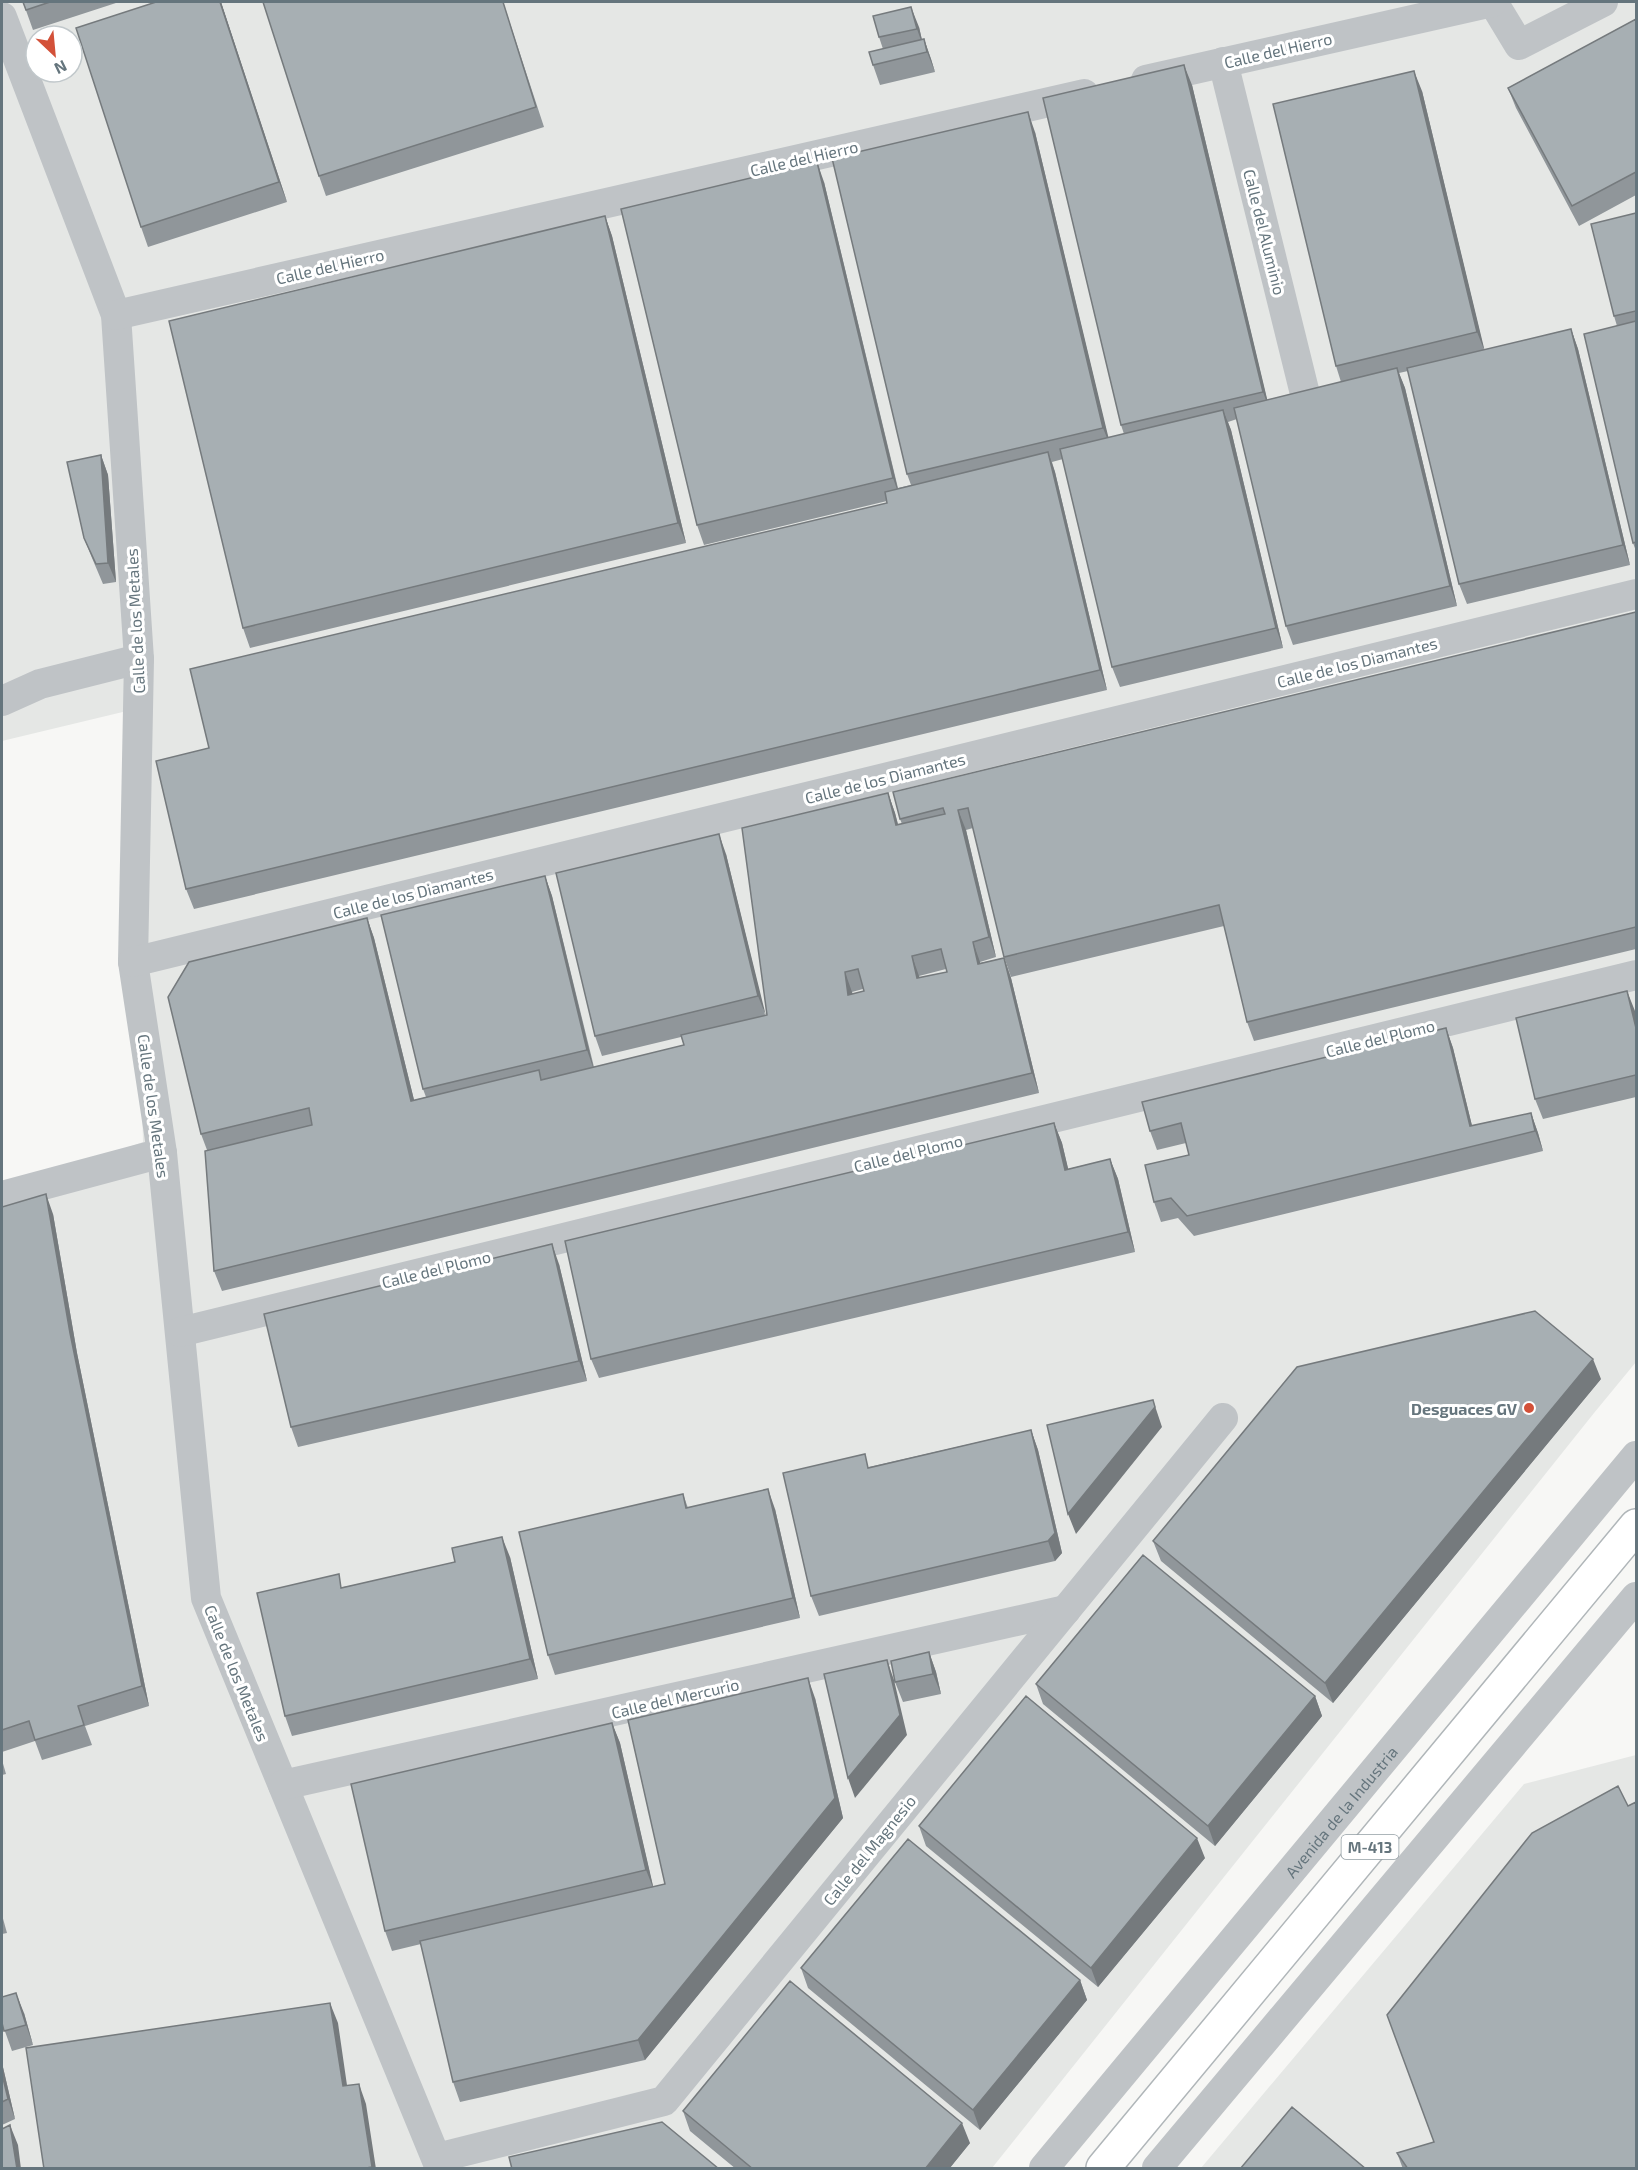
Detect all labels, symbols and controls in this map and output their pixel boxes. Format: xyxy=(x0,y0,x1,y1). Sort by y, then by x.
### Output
north arrow xyxy=(24,24,84,84)
street label: Calle del Hierro xyxy=(1222,28,1334,72)
text: N xyxy=(51,57,70,79)
street label: Calle del Hierro xyxy=(748,136,860,180)
street label: Calle del Aluminio xyxy=(1240,167,1290,297)
street label: Calle del Hierro xyxy=(274,244,386,288)
street label: Calle de los Metales xyxy=(122,548,148,694)
street label: Calle de los Diamantes xyxy=(1275,633,1439,691)
street label: Calle de los Diamantes xyxy=(803,749,967,807)
street label: Calle de los Diamantes xyxy=(331,864,495,922)
street label: Calle del Plomo xyxy=(1324,1015,1436,1061)
street label: Calle de los Metales xyxy=(134,1033,174,1179)
street label: Calle del Plomo xyxy=(852,1130,964,1176)
street label: Calle del Plomo xyxy=(380,1246,492,1292)
place label: Desguaces GV xyxy=(1411,1399,1518,1418)
marker: Desguaces GV xyxy=(1522,1401,1536,1415)
street label: Calle de los Metales xyxy=(201,1602,273,1744)
street label: Calle del Mercurio xyxy=(609,1674,741,1722)
street label: Avenida de la Industria xyxy=(1281,1742,1401,1881)
street label: Calle del Magnesio xyxy=(819,1791,919,1909)
road number: M-413 xyxy=(1342,1835,1398,1859)

